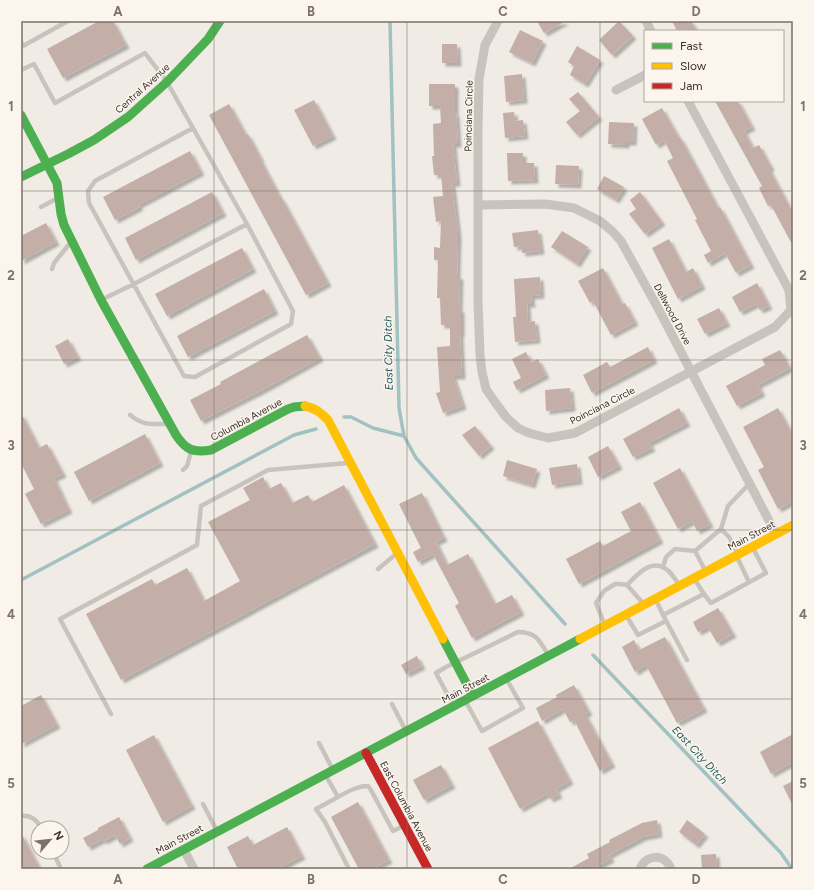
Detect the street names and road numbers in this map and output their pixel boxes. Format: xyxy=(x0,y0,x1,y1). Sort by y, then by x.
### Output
street label: Central Avenue xyxy=(112,60,173,116)
street label: Poinciana Circle xyxy=(461,80,476,152)
street label: Dellwood Drive xyxy=(651,281,694,348)
street label: Poinciana Circle xyxy=(567,383,637,427)
street label: Columbia Avenue xyxy=(208,395,285,444)
street label: Main Street xyxy=(725,517,777,553)
street label: Main Street xyxy=(439,670,491,706)
street label: East Columbia Avenue xyxy=(377,759,436,854)
street label: Main Street xyxy=(153,821,205,857)

